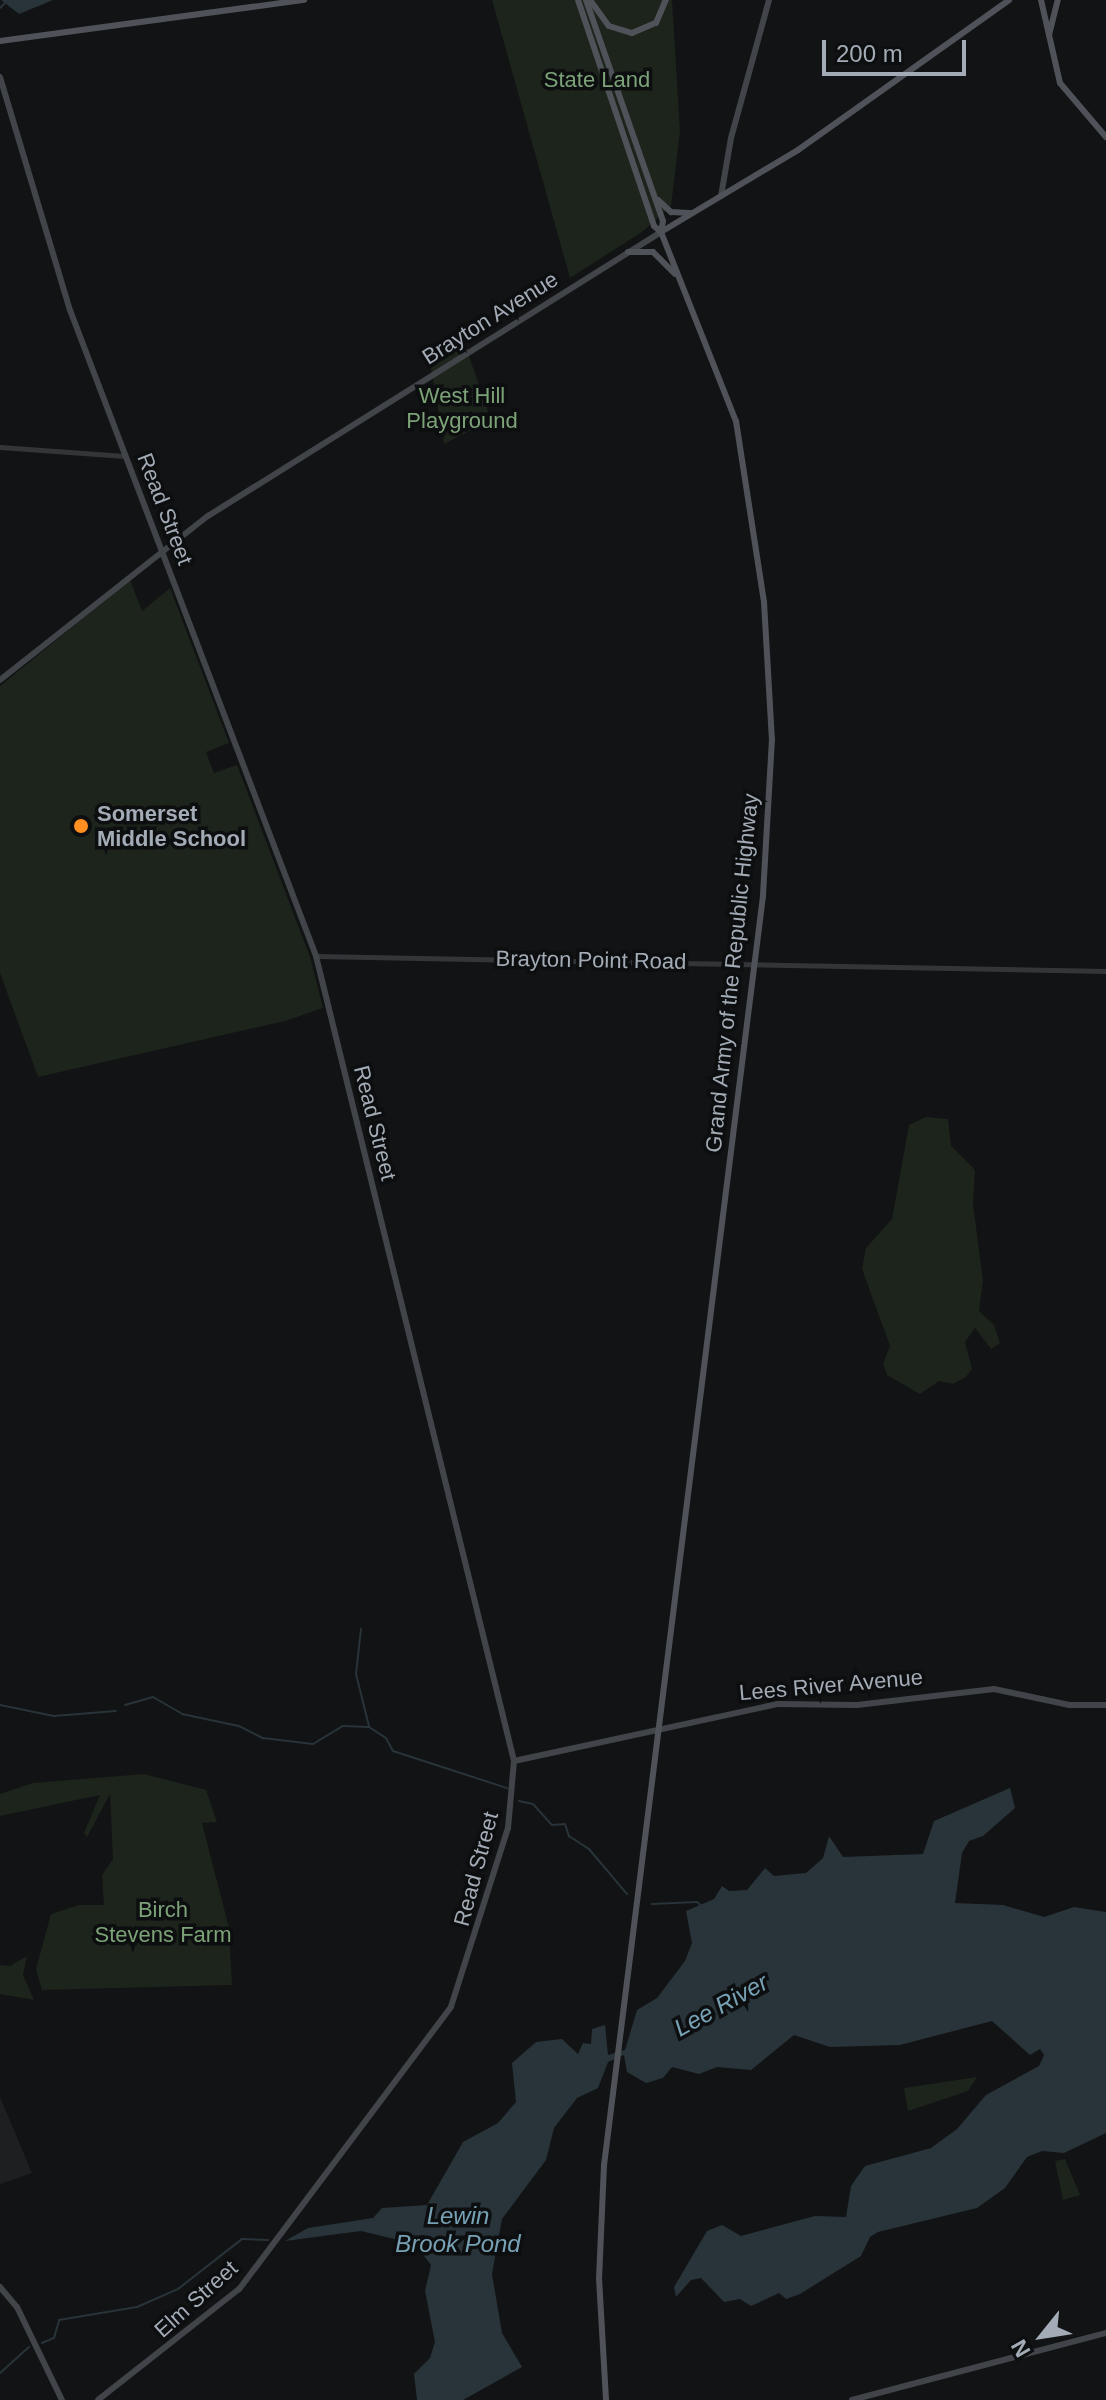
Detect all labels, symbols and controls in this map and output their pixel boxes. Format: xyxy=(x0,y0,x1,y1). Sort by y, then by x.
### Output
scale bar xyxy=(826,24,970,74)
text: 200 m xyxy=(836,40,903,67)
park label: State Land xyxy=(544,67,650,93)
street label: Brayton Avenue xyxy=(417,265,563,371)
park label: West Hill Playground xyxy=(406,382,518,434)
street label: Read Street xyxy=(132,449,198,569)
street label: Grand Army of the Republic Highway xyxy=(700,792,764,1154)
place label: Somerset Middle School xyxy=(97,800,246,852)
marker: Somerset Middle School xyxy=(72,817,90,835)
street label: Brayton Point Road xyxy=(495,945,687,975)
street label: Read Street xyxy=(348,1063,402,1183)
street label: Lees River Avenue xyxy=(737,1664,925,1706)
street label: Read Street xyxy=(448,1809,504,1929)
park label: Birch Stevens Farm xyxy=(95,1896,231,1948)
water label: Lee River xyxy=(669,1968,773,2042)
water label: Lewin Brook Pond xyxy=(395,2202,521,2258)
street label: Elm Street xyxy=(149,2255,243,2343)
north arrow xyxy=(1002,2296,1082,2376)
text: N xyxy=(1006,2335,1036,2361)

